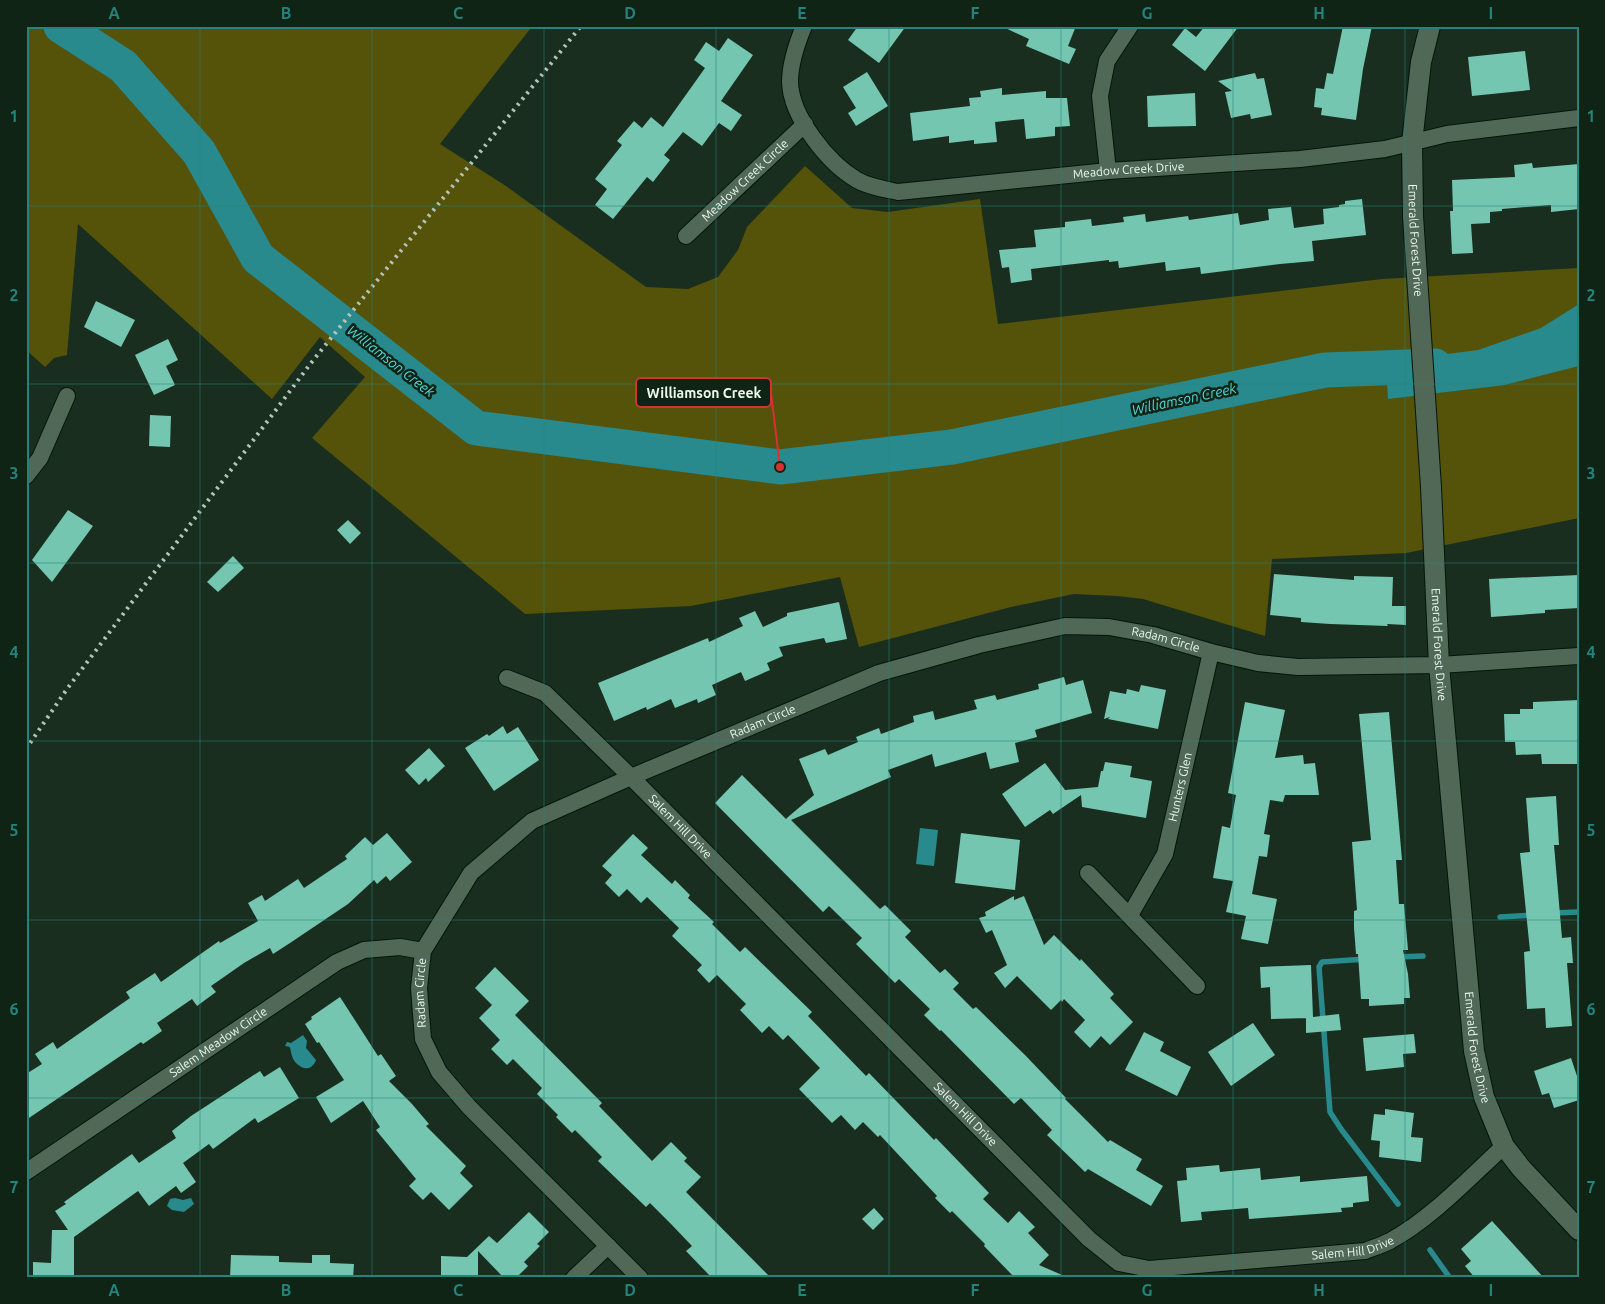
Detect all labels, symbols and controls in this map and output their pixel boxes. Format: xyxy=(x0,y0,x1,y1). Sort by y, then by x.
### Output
text: A xyxy=(108,4,120,22)
text: B xyxy=(281,4,291,22)
text: C xyxy=(453,4,463,22)
text: D xyxy=(624,4,636,22)
text: E xyxy=(797,4,807,22)
text: F xyxy=(971,4,980,22)
text: G xyxy=(1141,4,1153,22)
text: H xyxy=(1313,4,1325,22)
text: I xyxy=(1489,4,1493,22)
text: 1 xyxy=(9,107,19,125)
text: 1 xyxy=(1586,107,1596,125)
street label: Meadow Creek Circle xyxy=(699,136,790,224)
street label: Meadow Creek Drive xyxy=(1072,159,1185,180)
street label: Emerald Forest Drive xyxy=(1407,184,1425,297)
text: 2 xyxy=(9,286,19,304)
text: 2 xyxy=(1586,286,1596,304)
water label: Williamson Creek xyxy=(344,322,438,401)
callout: Williamson Creek xyxy=(636,378,771,407)
water label: Williamson Creek xyxy=(1130,380,1238,418)
text: Williamson Creek xyxy=(647,385,762,401)
text: 3 xyxy=(9,464,19,482)
text: 3 xyxy=(1586,464,1596,482)
street label: Emerald Forest Drive xyxy=(1430,588,1449,702)
street label: Radam Circle xyxy=(1131,624,1201,654)
text: 4 xyxy=(9,643,19,661)
text: 4 xyxy=(1586,643,1596,661)
street label: Radam Circle xyxy=(728,702,797,741)
street label: Hunters Glen xyxy=(1166,751,1194,823)
street label: Salem Hill Drive xyxy=(646,792,715,861)
text: 5 xyxy=(9,821,19,839)
text: 5 xyxy=(1586,821,1596,839)
street label: Radam Circle xyxy=(412,957,428,1028)
street label: Emerald Forest Drive xyxy=(1463,991,1493,1105)
text: 6 xyxy=(9,1000,19,1018)
text: 6 xyxy=(1586,1000,1596,1018)
street label: Salem Meadow Circle xyxy=(167,1004,269,1079)
street label: Salem Hill Drive xyxy=(931,1079,1000,1148)
text: 7 xyxy=(9,1178,19,1196)
text: 7 xyxy=(1586,1178,1596,1196)
street label: Salem Hill Drive xyxy=(1311,1233,1396,1261)
text: A xyxy=(108,1281,120,1299)
text: B xyxy=(281,1281,291,1299)
text: C xyxy=(453,1281,463,1299)
text: D xyxy=(624,1281,636,1299)
text: E xyxy=(797,1281,807,1299)
text: F xyxy=(971,1281,980,1299)
text: G xyxy=(1141,1281,1153,1299)
text: H xyxy=(1313,1281,1325,1299)
text: I xyxy=(1489,1281,1493,1299)

